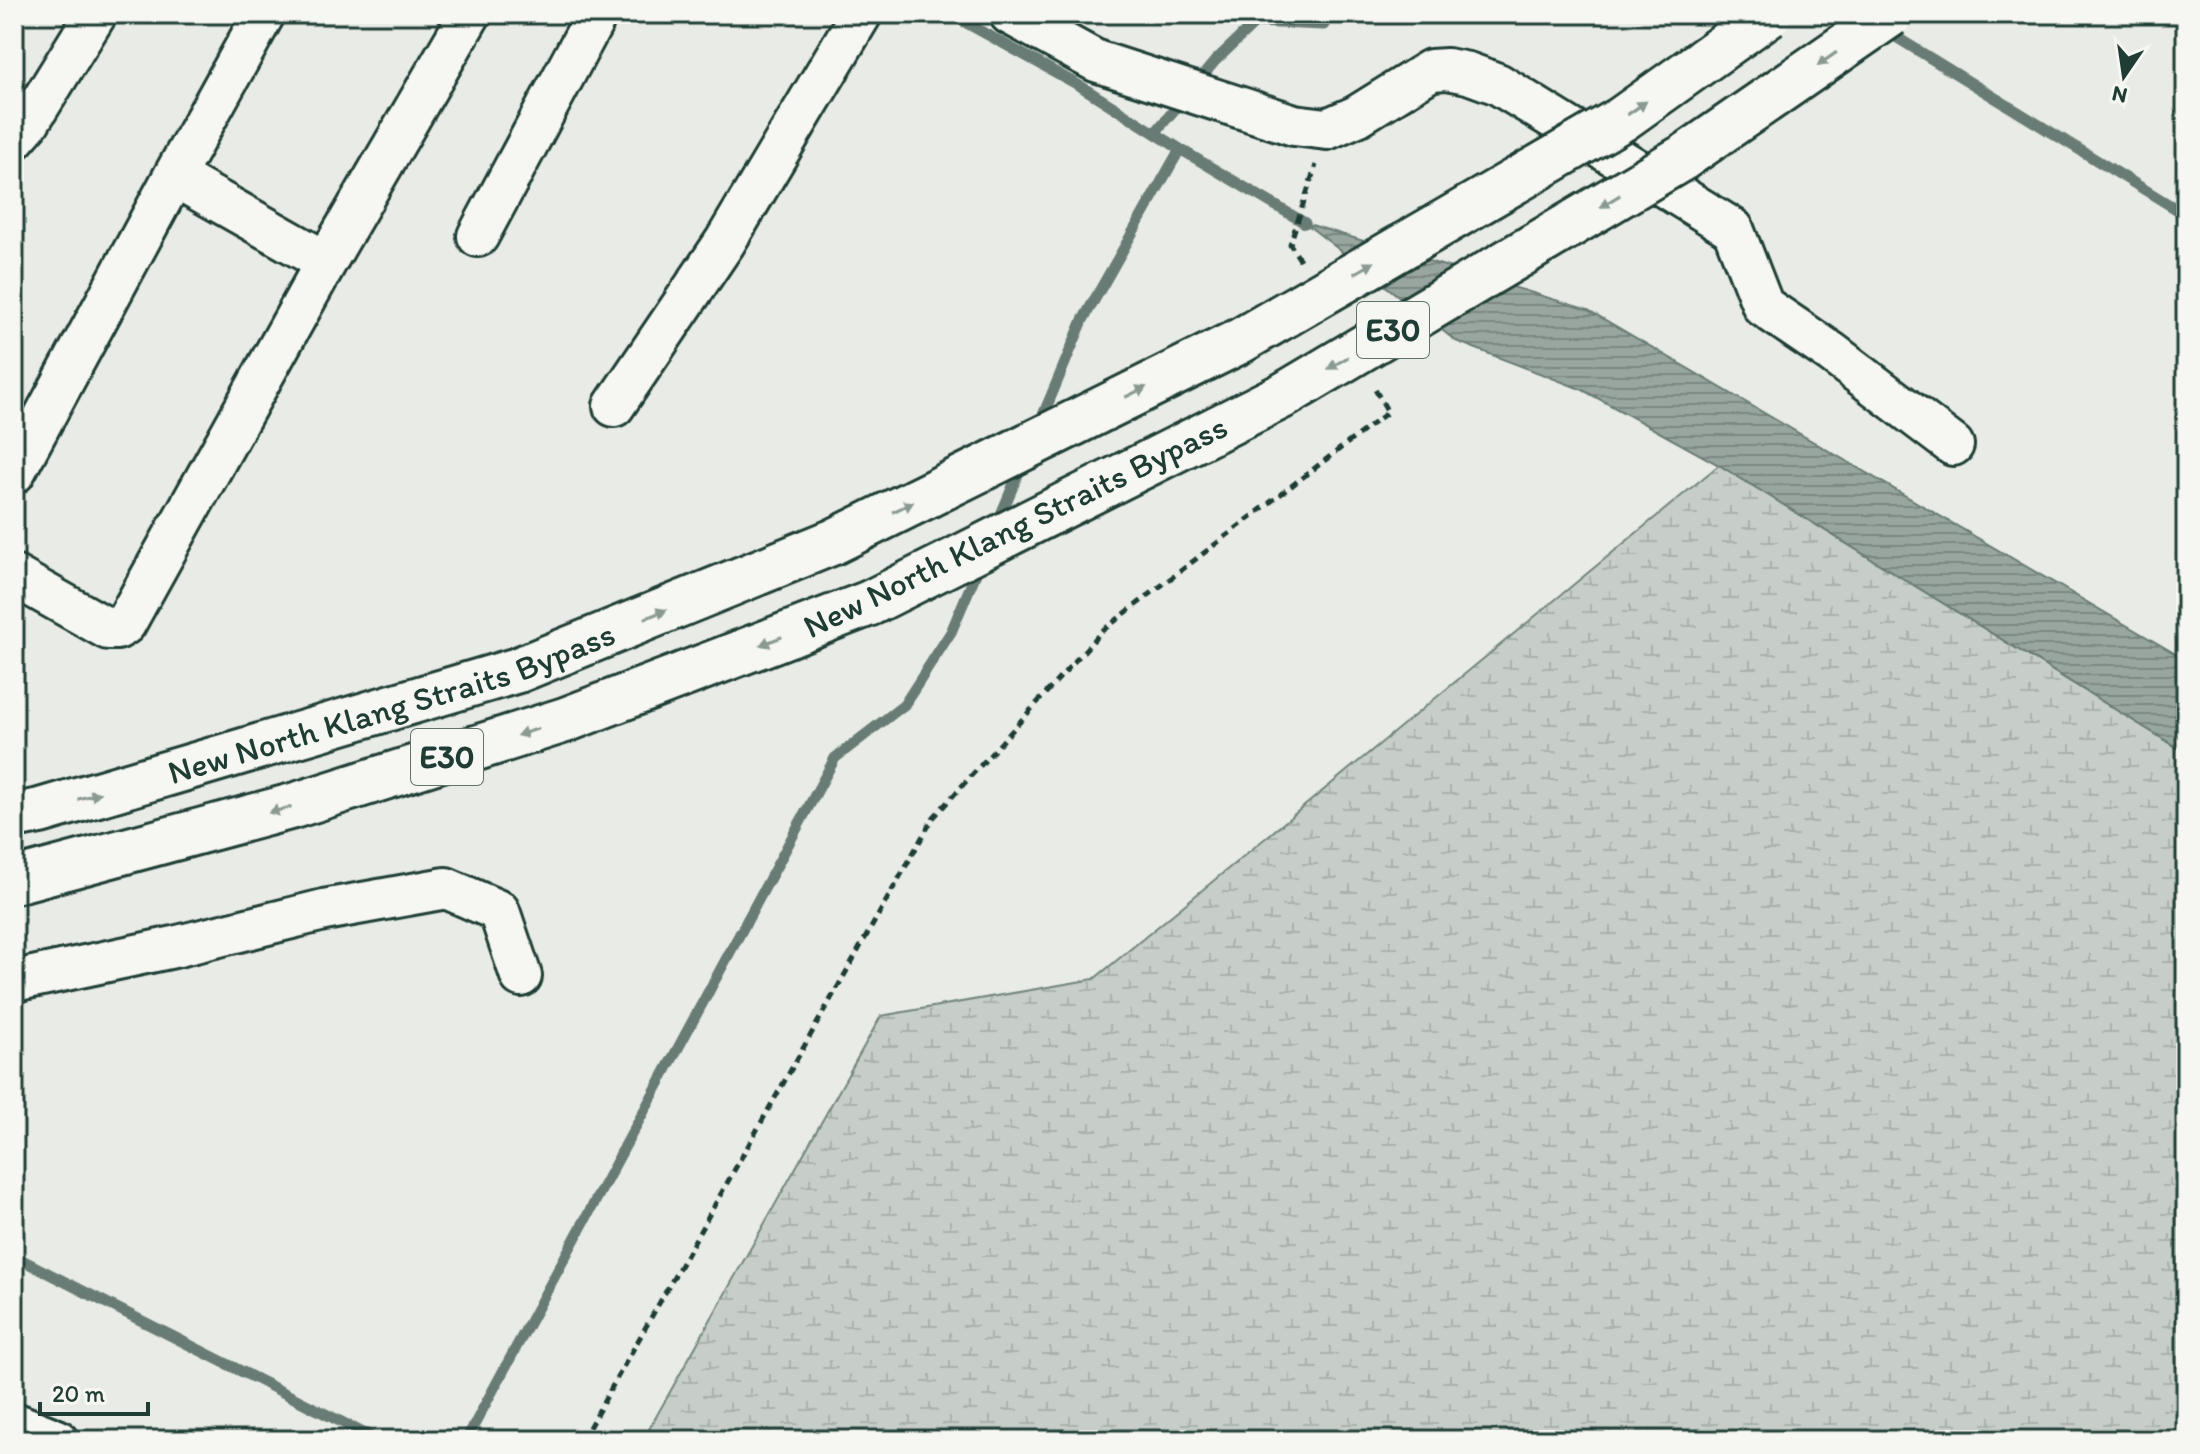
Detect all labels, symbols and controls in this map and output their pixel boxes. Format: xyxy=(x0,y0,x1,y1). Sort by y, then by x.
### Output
north arrow xyxy=(2084,36,2164,116)
one-way arrow xyxy=(1816,51,1838,66)
text: N xyxy=(2109,80,2130,110)
one-way arrow xyxy=(1626,101,1647,116)
one-way arrow xyxy=(1599,194,1621,208)
one-way arrow xyxy=(1353,261,1375,275)
road number: E30 xyxy=(1357,302,1429,358)
one-way arrow xyxy=(1327,356,1349,370)
one-way arrow xyxy=(1124,385,1147,399)
street label: New North Klang Straits Bypass xyxy=(797,406,1234,647)
one-way arrow xyxy=(891,500,914,514)
one-way arrow xyxy=(644,607,668,620)
street label: New North Klang Straits Bypass xyxy=(163,613,621,793)
one-way arrow xyxy=(759,635,783,648)
one-way arrow xyxy=(515,726,539,739)
road number: E30 xyxy=(411,729,483,785)
one-way arrow xyxy=(78,789,102,802)
one-way arrow xyxy=(267,804,291,817)
scale bar xyxy=(40,1366,148,1416)
text: 20 m xyxy=(52,1379,105,1408)

